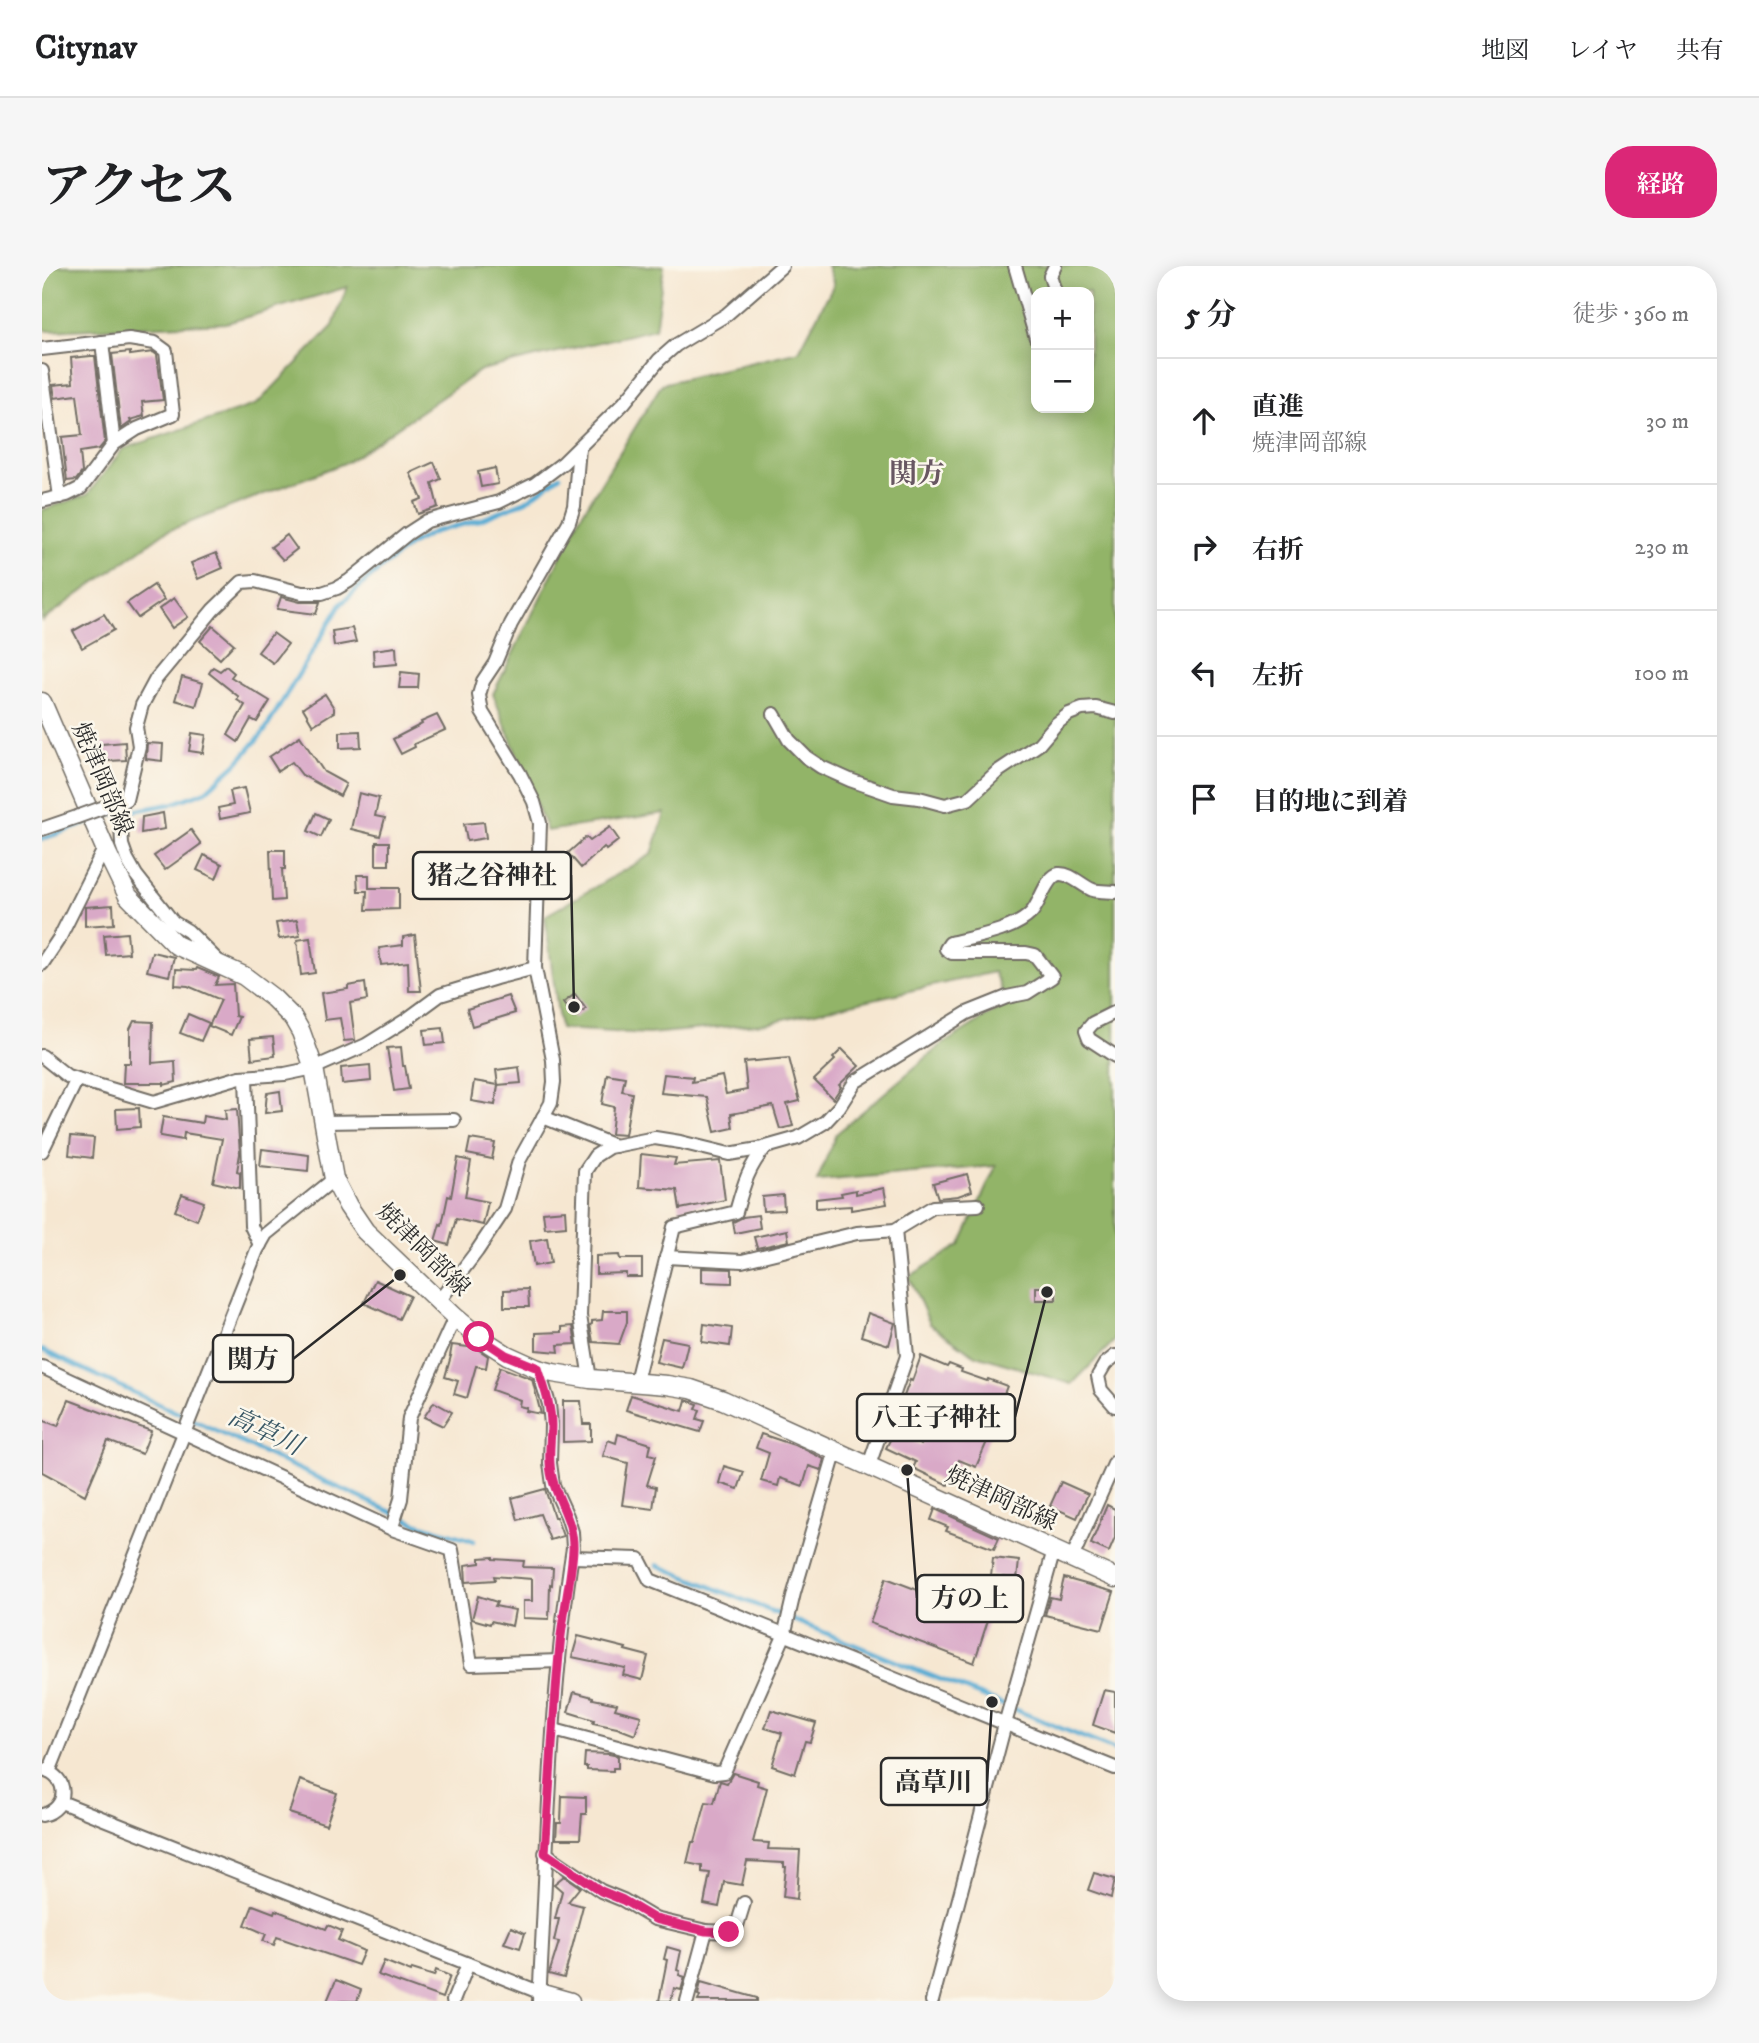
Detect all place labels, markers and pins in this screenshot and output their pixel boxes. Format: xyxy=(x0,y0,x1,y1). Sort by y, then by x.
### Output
callout: 猪之谷神社 xyxy=(413,852,571,899)
callout: 関方 xyxy=(213,1335,293,1382)
callout: 八王子神社 xyxy=(857,1394,1015,1441)
callout: 方の上 xyxy=(917,1575,1023,1622)
callout: 高草川 xyxy=(881,1758,987,1805)

